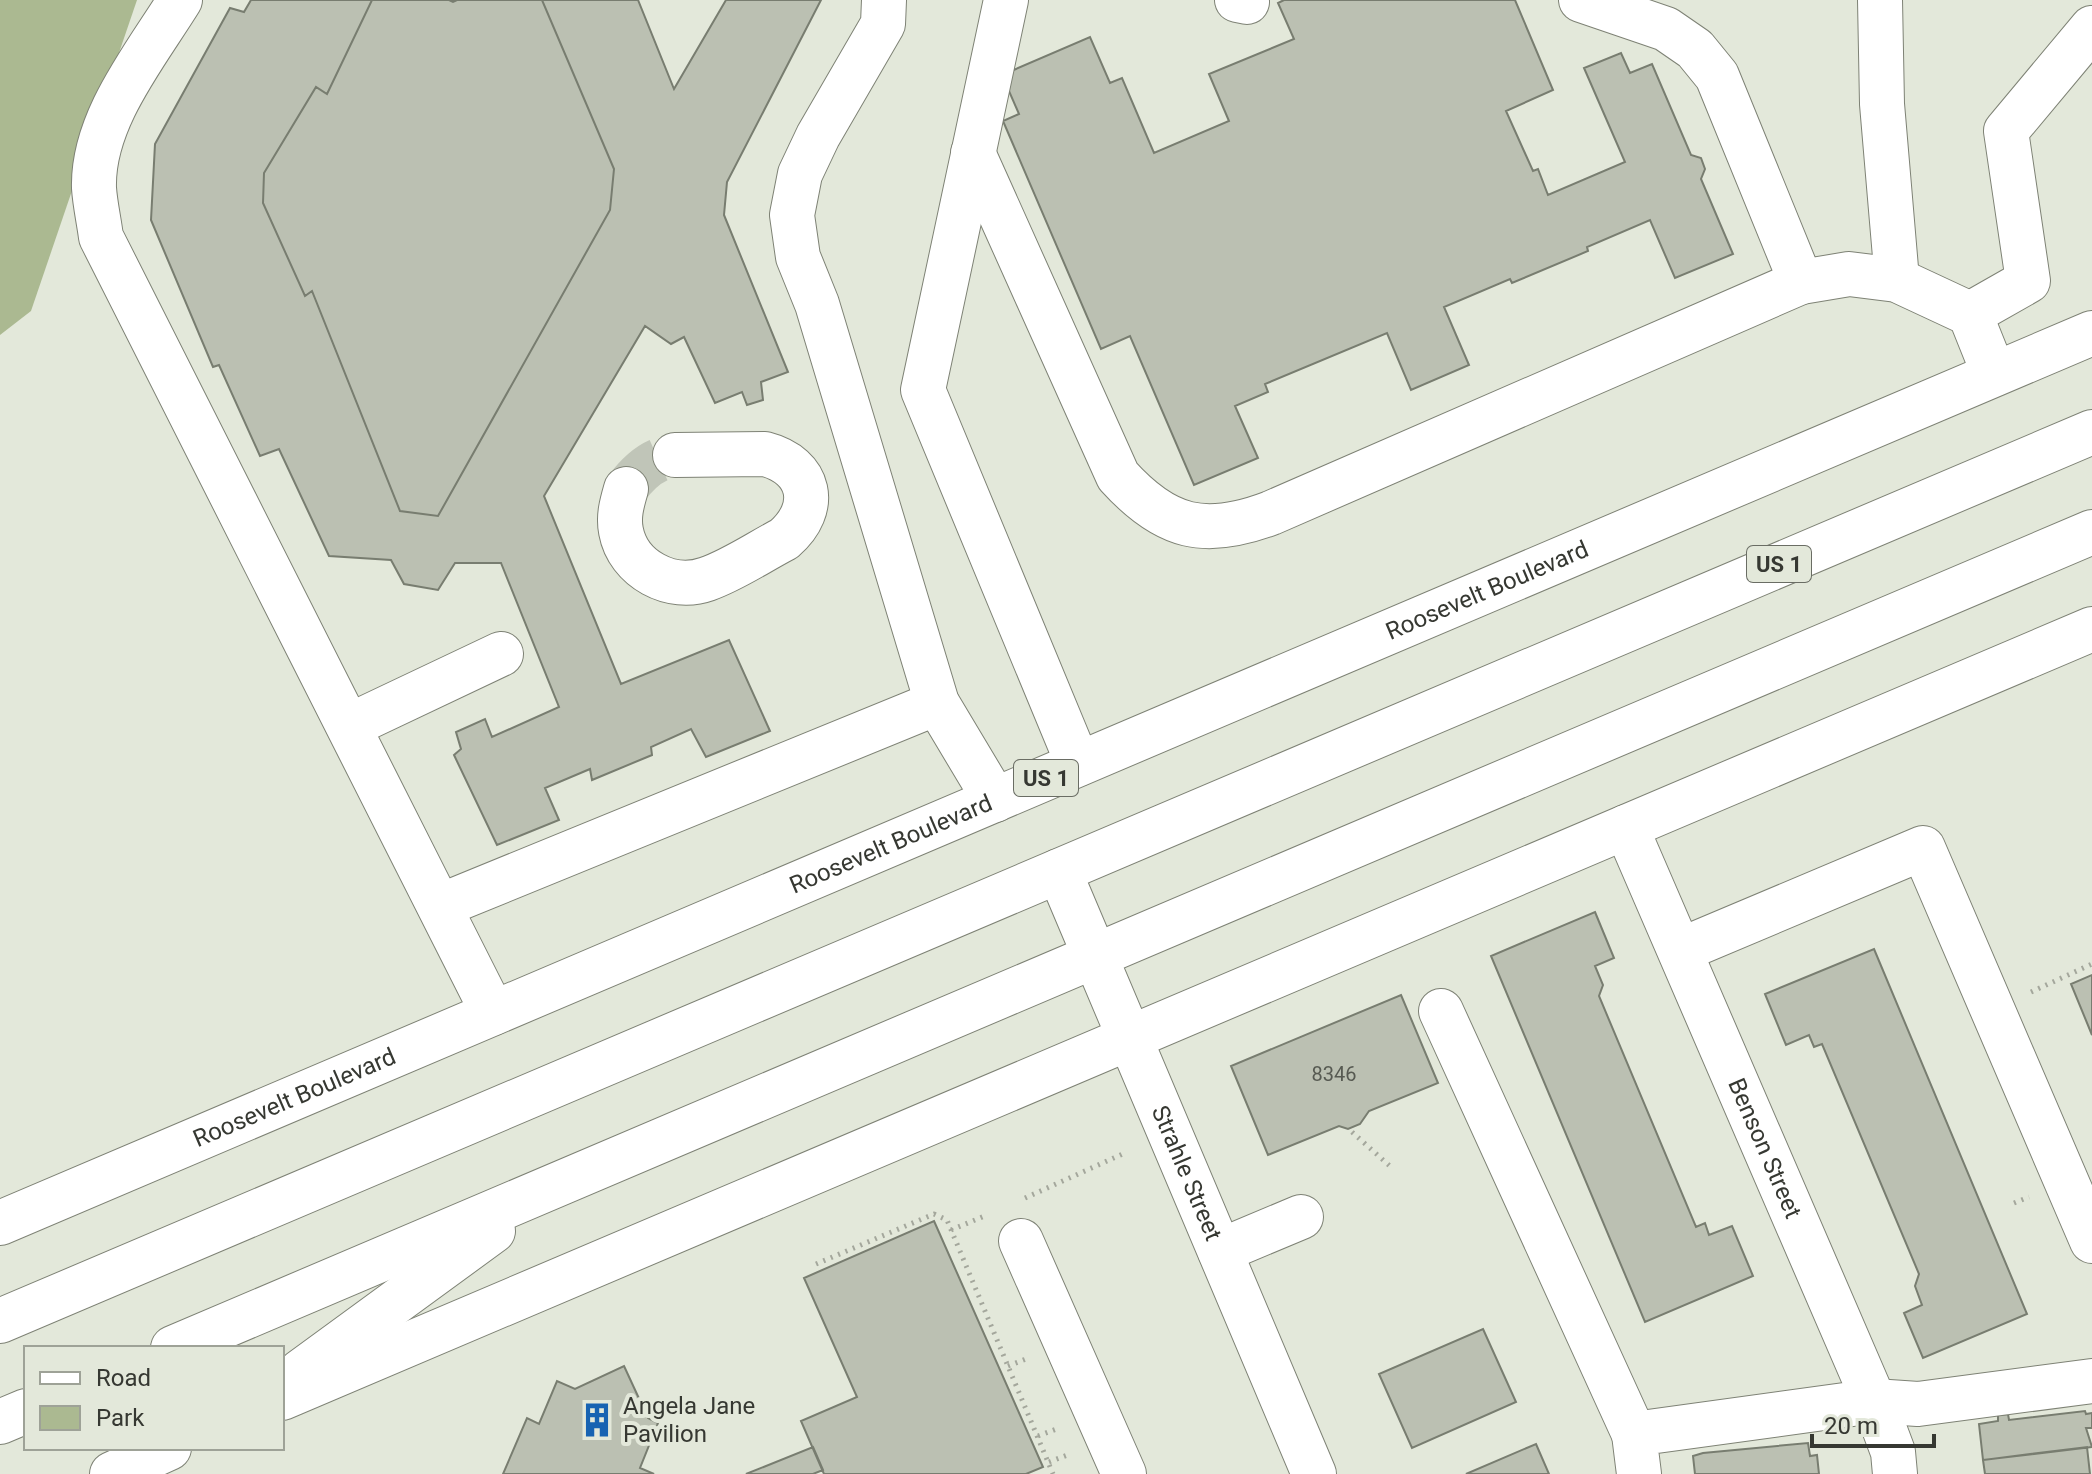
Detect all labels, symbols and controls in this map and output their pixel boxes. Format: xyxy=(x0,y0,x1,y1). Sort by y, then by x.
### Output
street label: Roosevelt Boulevard xyxy=(1382,535,1592,646)
road number: US 1 xyxy=(1747,546,1811,582)
road number: US 1 xyxy=(1014,760,1078,796)
street label: Roosevelt Boulevard xyxy=(785,789,996,899)
street label: Roosevelt Boulevard xyxy=(189,1042,400,1153)
house number: 8346 xyxy=(1312,1062,1356,1086)
street label: Benson Street xyxy=(1722,1074,1807,1223)
street label: Strahle Street xyxy=(1146,1101,1228,1245)
legend xyxy=(24,1346,284,1450)
text: Road xyxy=(96,1364,151,1392)
place label: Angela Jane Pavilion xyxy=(623,1392,755,1448)
scale bar xyxy=(1812,1398,1934,1448)
building icon: Angela Jane Pavilion xyxy=(578,1401,616,1439)
text: Park xyxy=(96,1404,145,1432)
text: 20 m xyxy=(1824,1412,1878,1440)

